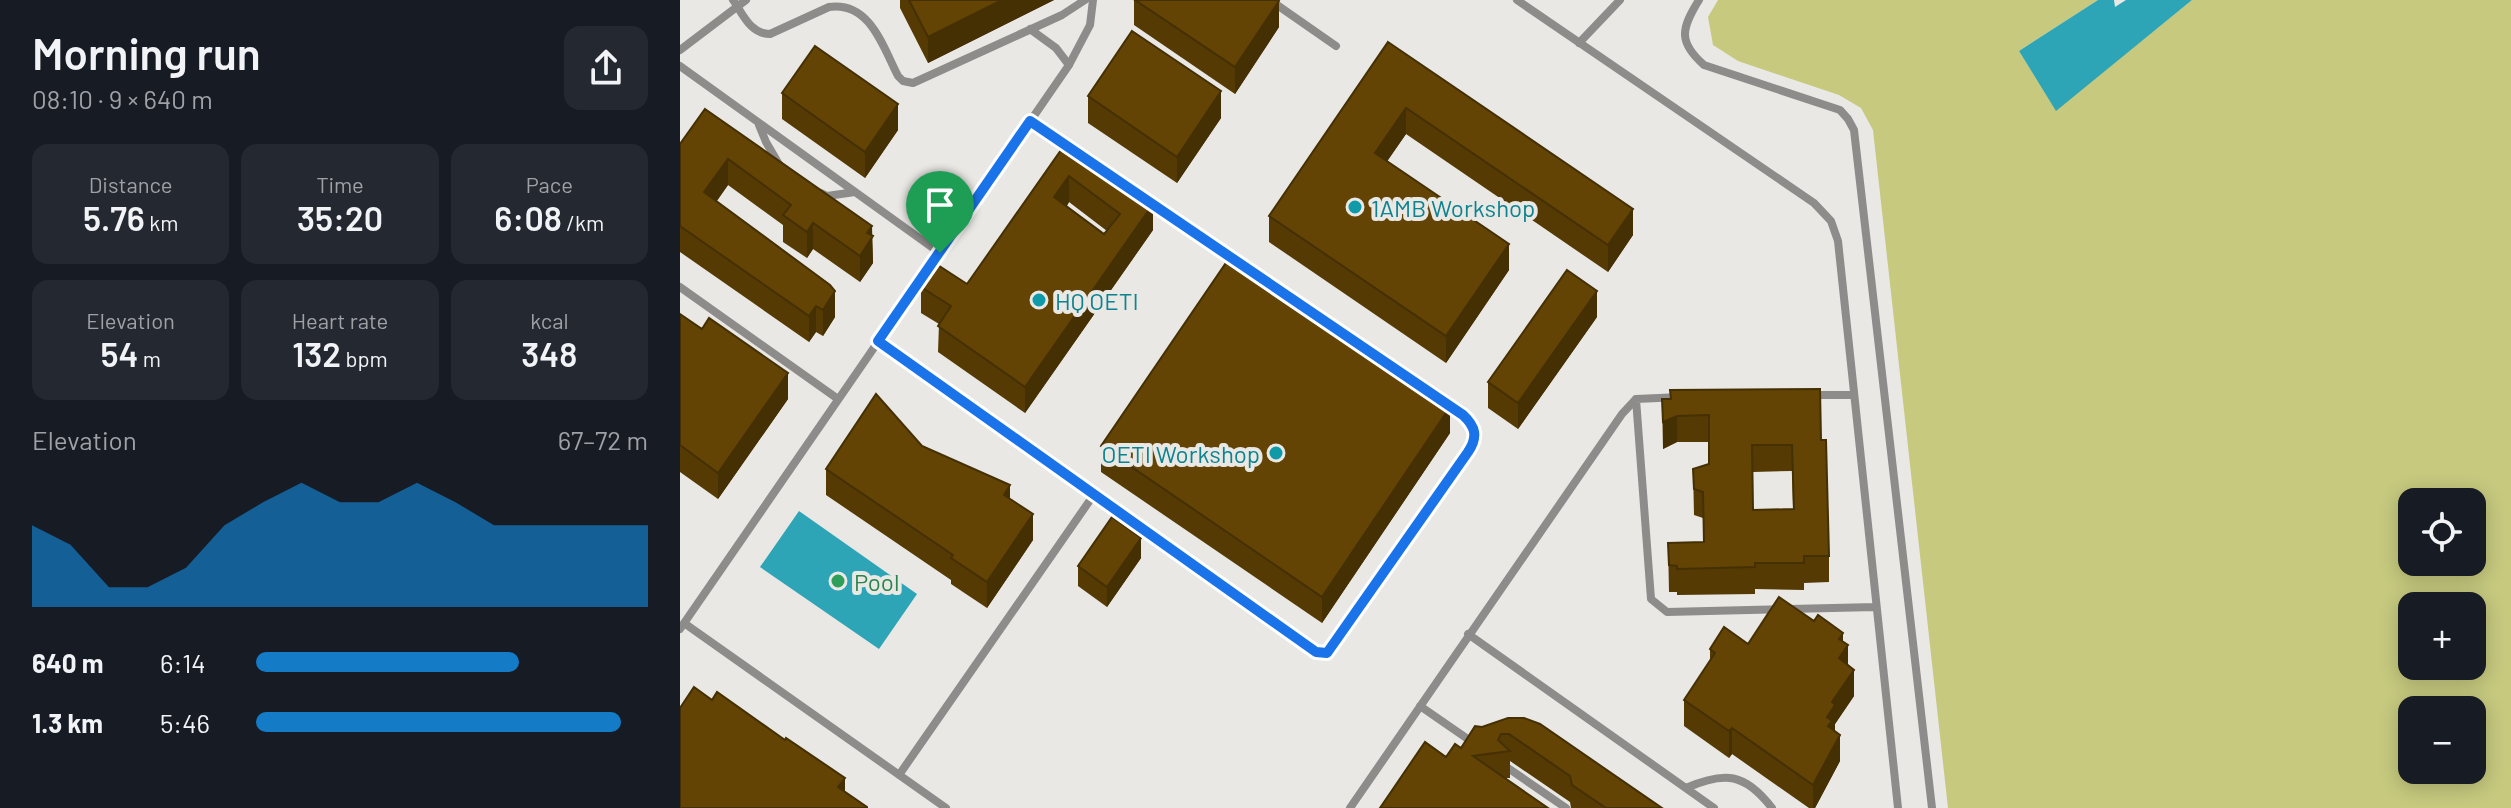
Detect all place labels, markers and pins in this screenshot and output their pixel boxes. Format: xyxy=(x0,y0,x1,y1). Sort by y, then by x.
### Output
pin xyxy=(906,171,974,253)
place label: 1AMB Workshop xyxy=(1371,193,1535,222)
marker: 1AMB Workshop xyxy=(1346,198,1364,216)
place label: HQ OETI xyxy=(1055,286,1139,315)
marker: HQ OETI xyxy=(1030,291,1048,309)
place label: OETI Workshop xyxy=(1102,439,1260,468)
marker: OETI Workshop xyxy=(1267,444,1285,462)
place label: Pool xyxy=(854,567,899,596)
marker: Pool xyxy=(829,572,847,590)

